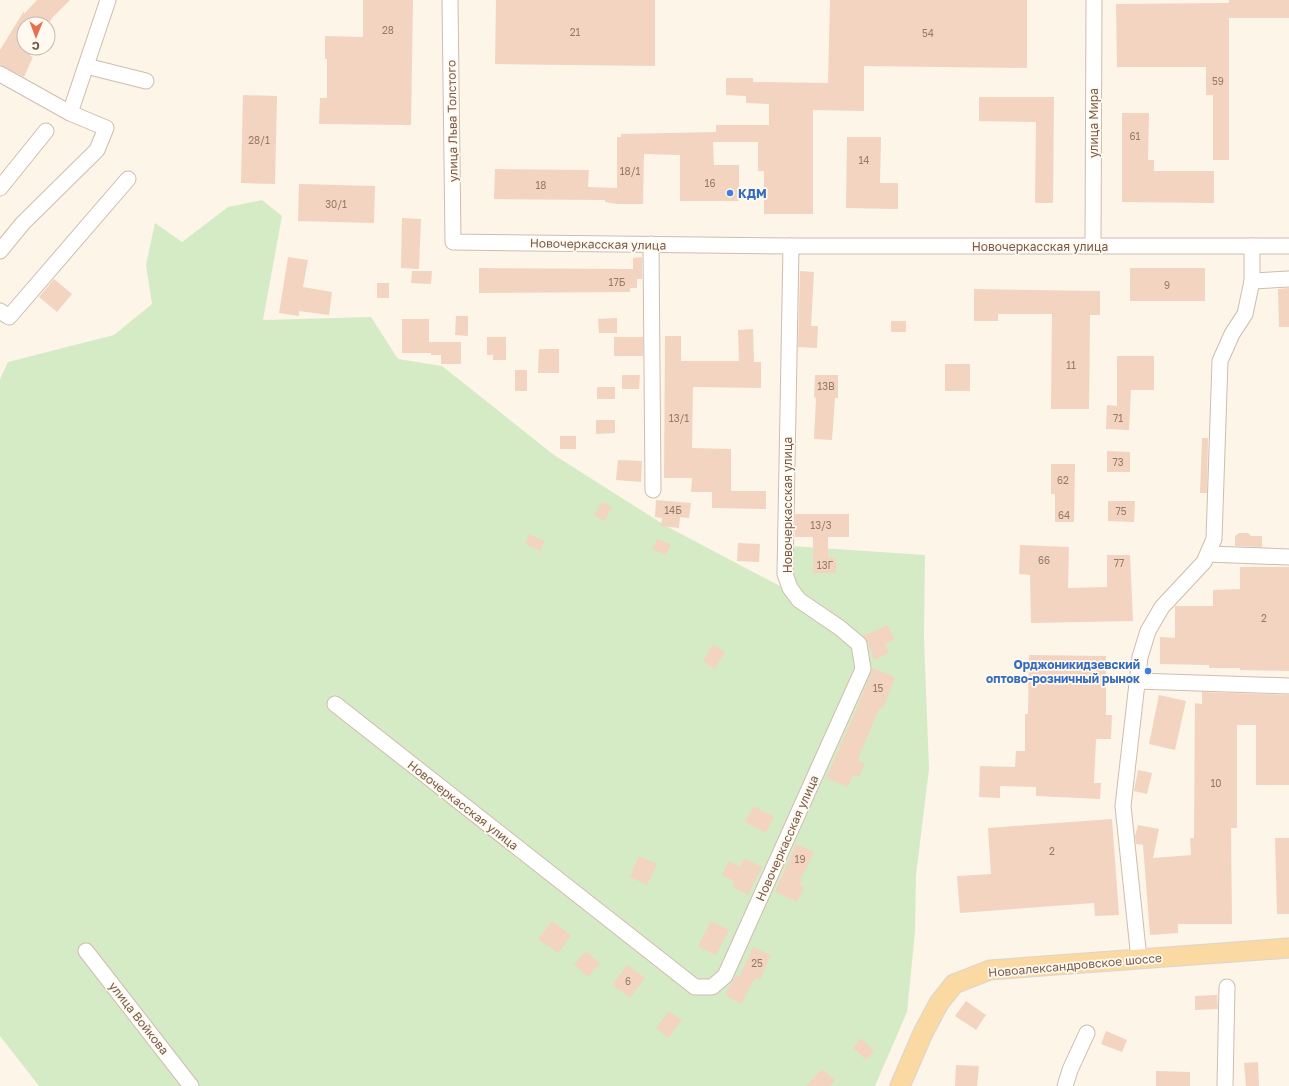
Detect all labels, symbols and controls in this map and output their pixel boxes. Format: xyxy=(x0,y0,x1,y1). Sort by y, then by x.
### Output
north arrow xyxy=(16,16,56,56)
house number: 28 xyxy=(382,24,394,36)
house number: 21 xyxy=(570,26,580,38)
house number: 54 xyxy=(922,27,934,39)
text: С xyxy=(32,40,40,53)
street label: улица Льва Толстого xyxy=(443,60,461,182)
house number: 59 xyxy=(1212,75,1224,87)
street label: улица Мира xyxy=(1086,88,1101,158)
house number: 61 xyxy=(1130,130,1141,142)
house number: 28/1 xyxy=(248,134,270,146)
house number: 14 xyxy=(859,154,869,166)
house number: 18/1 xyxy=(620,165,640,177)
house number: 16 xyxy=(705,177,715,189)
house number: 18 xyxy=(536,179,546,191)
place label: КДМ xyxy=(738,186,767,201)
marker: КДМ xyxy=(725,188,735,198)
house number: 30/1 xyxy=(325,198,347,210)
street label: Новочеркасская улица xyxy=(530,235,666,253)
street label: Новочеркасская улица xyxy=(972,239,1108,254)
house number: 17Б xyxy=(609,276,626,288)
house number: 9 xyxy=(1164,279,1170,291)
house number: 11 xyxy=(1066,359,1076,371)
house number: 13В xyxy=(817,380,835,392)
house number: 13/1 xyxy=(669,412,689,424)
house number: 71 xyxy=(1113,412,1123,424)
street label: Новочеркасская улица xyxy=(780,437,795,573)
house number: 73 xyxy=(1112,456,1124,468)
house number: 62 xyxy=(1057,474,1069,486)
house number: 14Б xyxy=(664,504,682,516)
house number: 75 xyxy=(1115,505,1127,517)
house number: 64 xyxy=(1058,509,1070,521)
house number: 13/3 xyxy=(810,519,832,531)
house number: 66 xyxy=(1038,554,1050,566)
house number: 77 xyxy=(1114,557,1124,569)
house number: 13Г xyxy=(817,559,834,571)
house number: 2 xyxy=(1261,612,1267,624)
place label: Орджоникидзевский оптово-розничный рынок xyxy=(986,657,1140,686)
marker: Орджоникидзевский оптово-розничный рынок xyxy=(1143,666,1153,676)
house number: 15 xyxy=(873,682,884,694)
street label: Новочеркасская улица xyxy=(405,757,521,853)
street label: Новочеркасская улица xyxy=(752,773,822,903)
house number: 10 xyxy=(1210,777,1222,789)
house number: 2 xyxy=(1049,845,1055,857)
house number: 19 xyxy=(795,853,805,865)
street label: Новоалександровское шоссе xyxy=(988,950,1163,980)
house number: 25 xyxy=(751,957,763,969)
house number: 6 xyxy=(625,975,631,987)
street label: улица Войкова xyxy=(106,979,172,1057)

